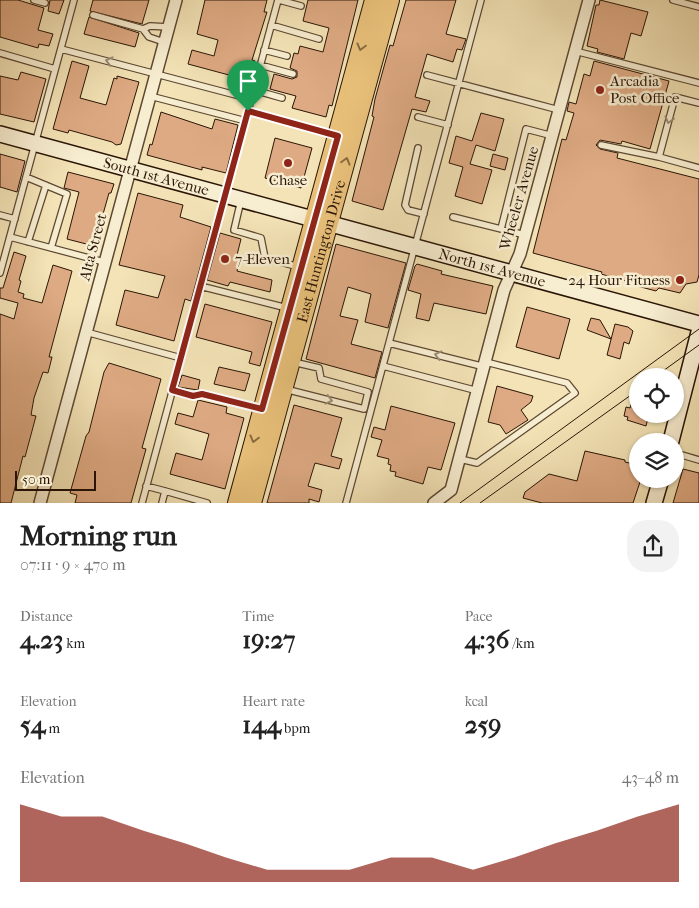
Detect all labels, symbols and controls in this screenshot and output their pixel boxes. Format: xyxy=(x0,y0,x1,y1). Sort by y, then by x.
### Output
one-way arrow xyxy=(357,43,367,51)
one-way arrow xyxy=(106,57,114,67)
pin xyxy=(227,60,269,111)
icon: arrive xyxy=(234,67,262,95)
place label: Arcadia Post Office xyxy=(609,72,680,107)
marker: Arcadia Post Office xyxy=(594,84,606,96)
one-way arrow xyxy=(664,116,674,124)
street label: Wheeler Avenue xyxy=(495,143,543,253)
street label: South 1st Avenue xyxy=(102,154,212,200)
marker: Chase xyxy=(282,157,294,169)
one-way arrow xyxy=(340,158,350,166)
place label: Chase xyxy=(269,171,308,189)
street label: East Huntington Drive xyxy=(293,177,349,325)
street label: Alta Street xyxy=(75,211,111,284)
street label: North 1st Avenue xyxy=(437,245,548,291)
place label: 7-Eleven xyxy=(235,250,290,268)
marker: 7-Eleven xyxy=(219,253,231,265)
place label: 24 Hour Fitness xyxy=(568,271,670,289)
marker: 24 Hour Fitness xyxy=(674,274,686,286)
one-way arrow xyxy=(433,350,442,361)
map controls xyxy=(629,368,684,488)
button: locate xyxy=(629,368,684,423)
one-way arrow xyxy=(324,395,332,405)
button: layers xyxy=(629,433,684,488)
one-way arrow xyxy=(249,435,260,444)
scale bar xyxy=(15,468,96,491)
text: 50 m xyxy=(22,471,50,488)
text: Morning run xyxy=(20,519,177,552)
button: share xyxy=(627,520,679,572)
text: 07:11 · 9 × 470 m xyxy=(20,555,126,574)
text: Distance xyxy=(20,608,73,625)
text: Time xyxy=(242,608,274,625)
text: Pace xyxy=(465,608,493,625)
text: 4.23 xyxy=(20,625,63,654)
text: 19:27 xyxy=(242,625,295,654)
text: 4:36 xyxy=(465,625,509,654)
text: km xyxy=(63,635,85,652)
text: /km xyxy=(509,635,535,652)
text: Elevation xyxy=(20,693,77,710)
text: Heart rate xyxy=(242,693,305,710)
text: kcal xyxy=(465,693,488,710)
text: 54 xyxy=(20,710,46,739)
text: 144 xyxy=(242,710,281,739)
text: 259 xyxy=(465,710,501,739)
text: m xyxy=(46,720,60,737)
text: bpm xyxy=(281,720,310,737)
text: Elevation xyxy=(20,768,85,787)
text: 43–48 m xyxy=(622,768,679,787)

